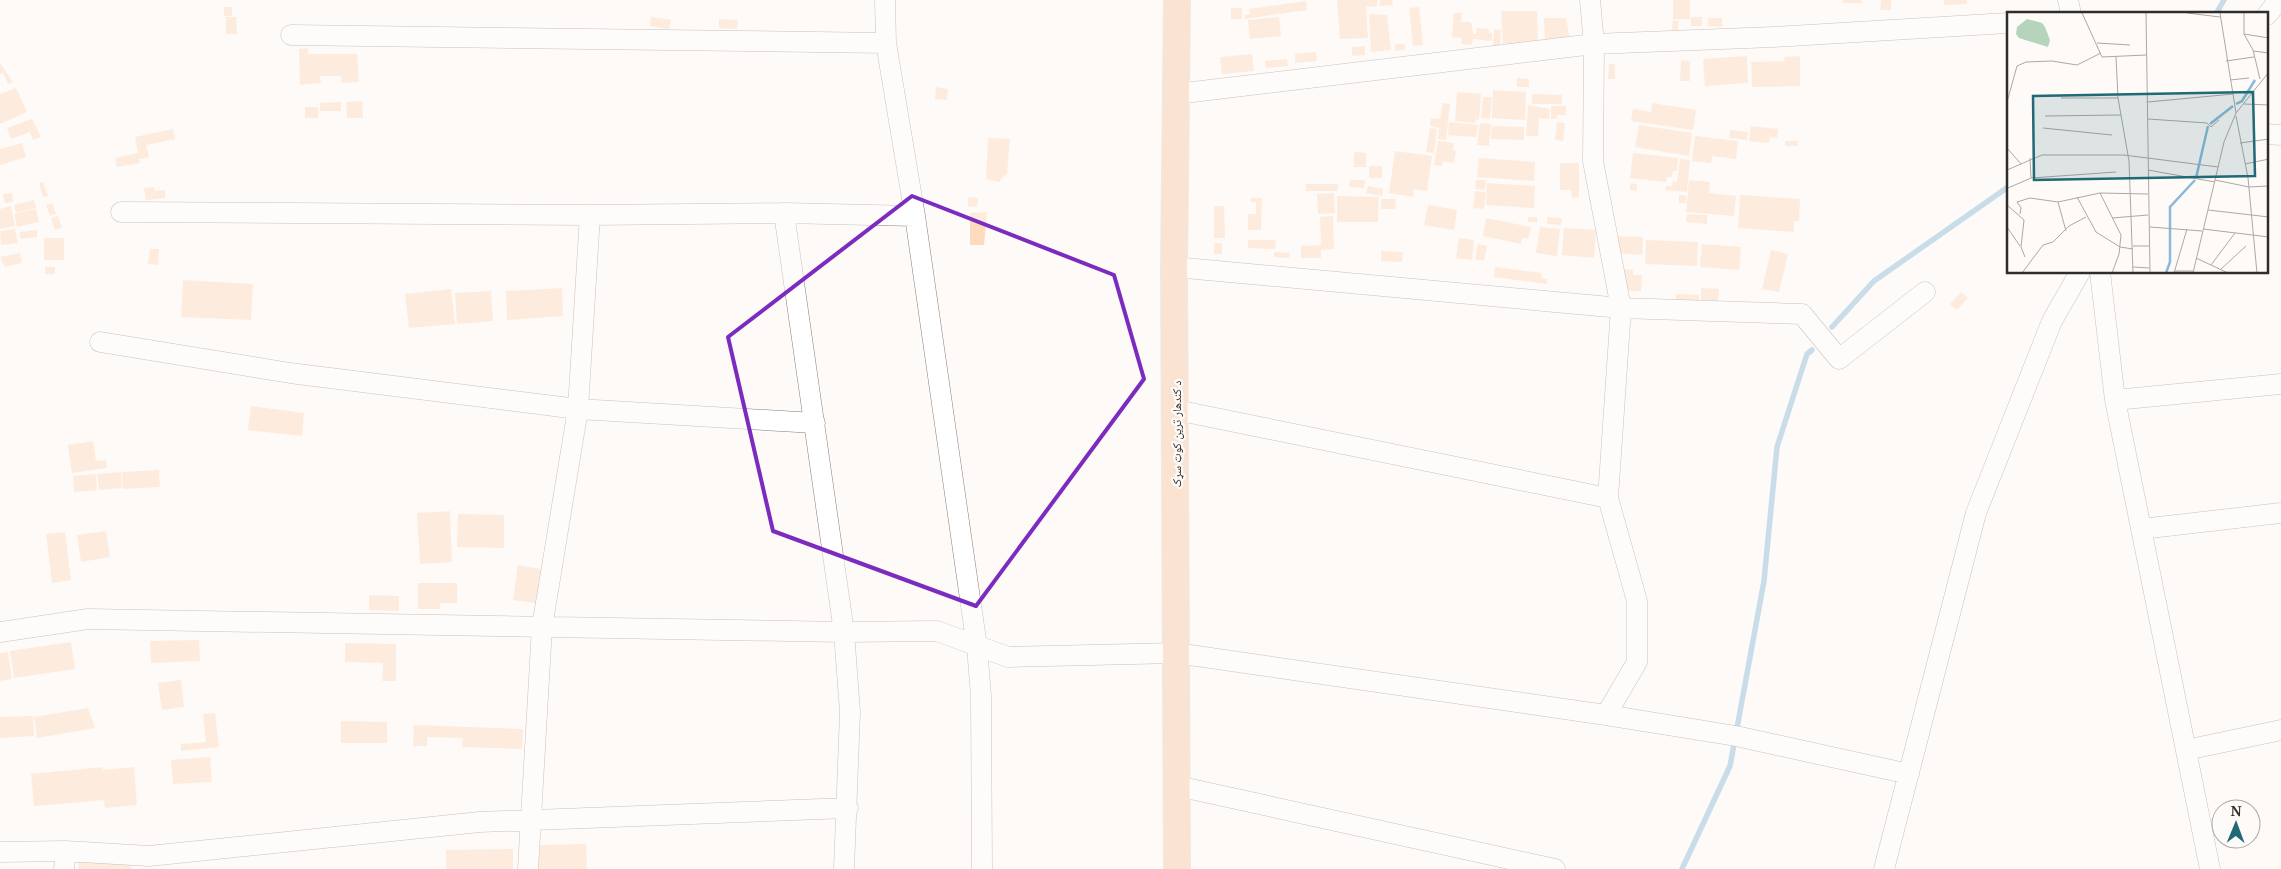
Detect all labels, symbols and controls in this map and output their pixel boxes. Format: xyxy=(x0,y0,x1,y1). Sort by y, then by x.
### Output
inset map xyxy=(2007,12,2268,274)
street label: د کندهار ترين کوټ سړک xyxy=(1168,381,1185,487)
north arrow xyxy=(2211,799,2261,849)
text: N xyxy=(2231,801,2242,820)

